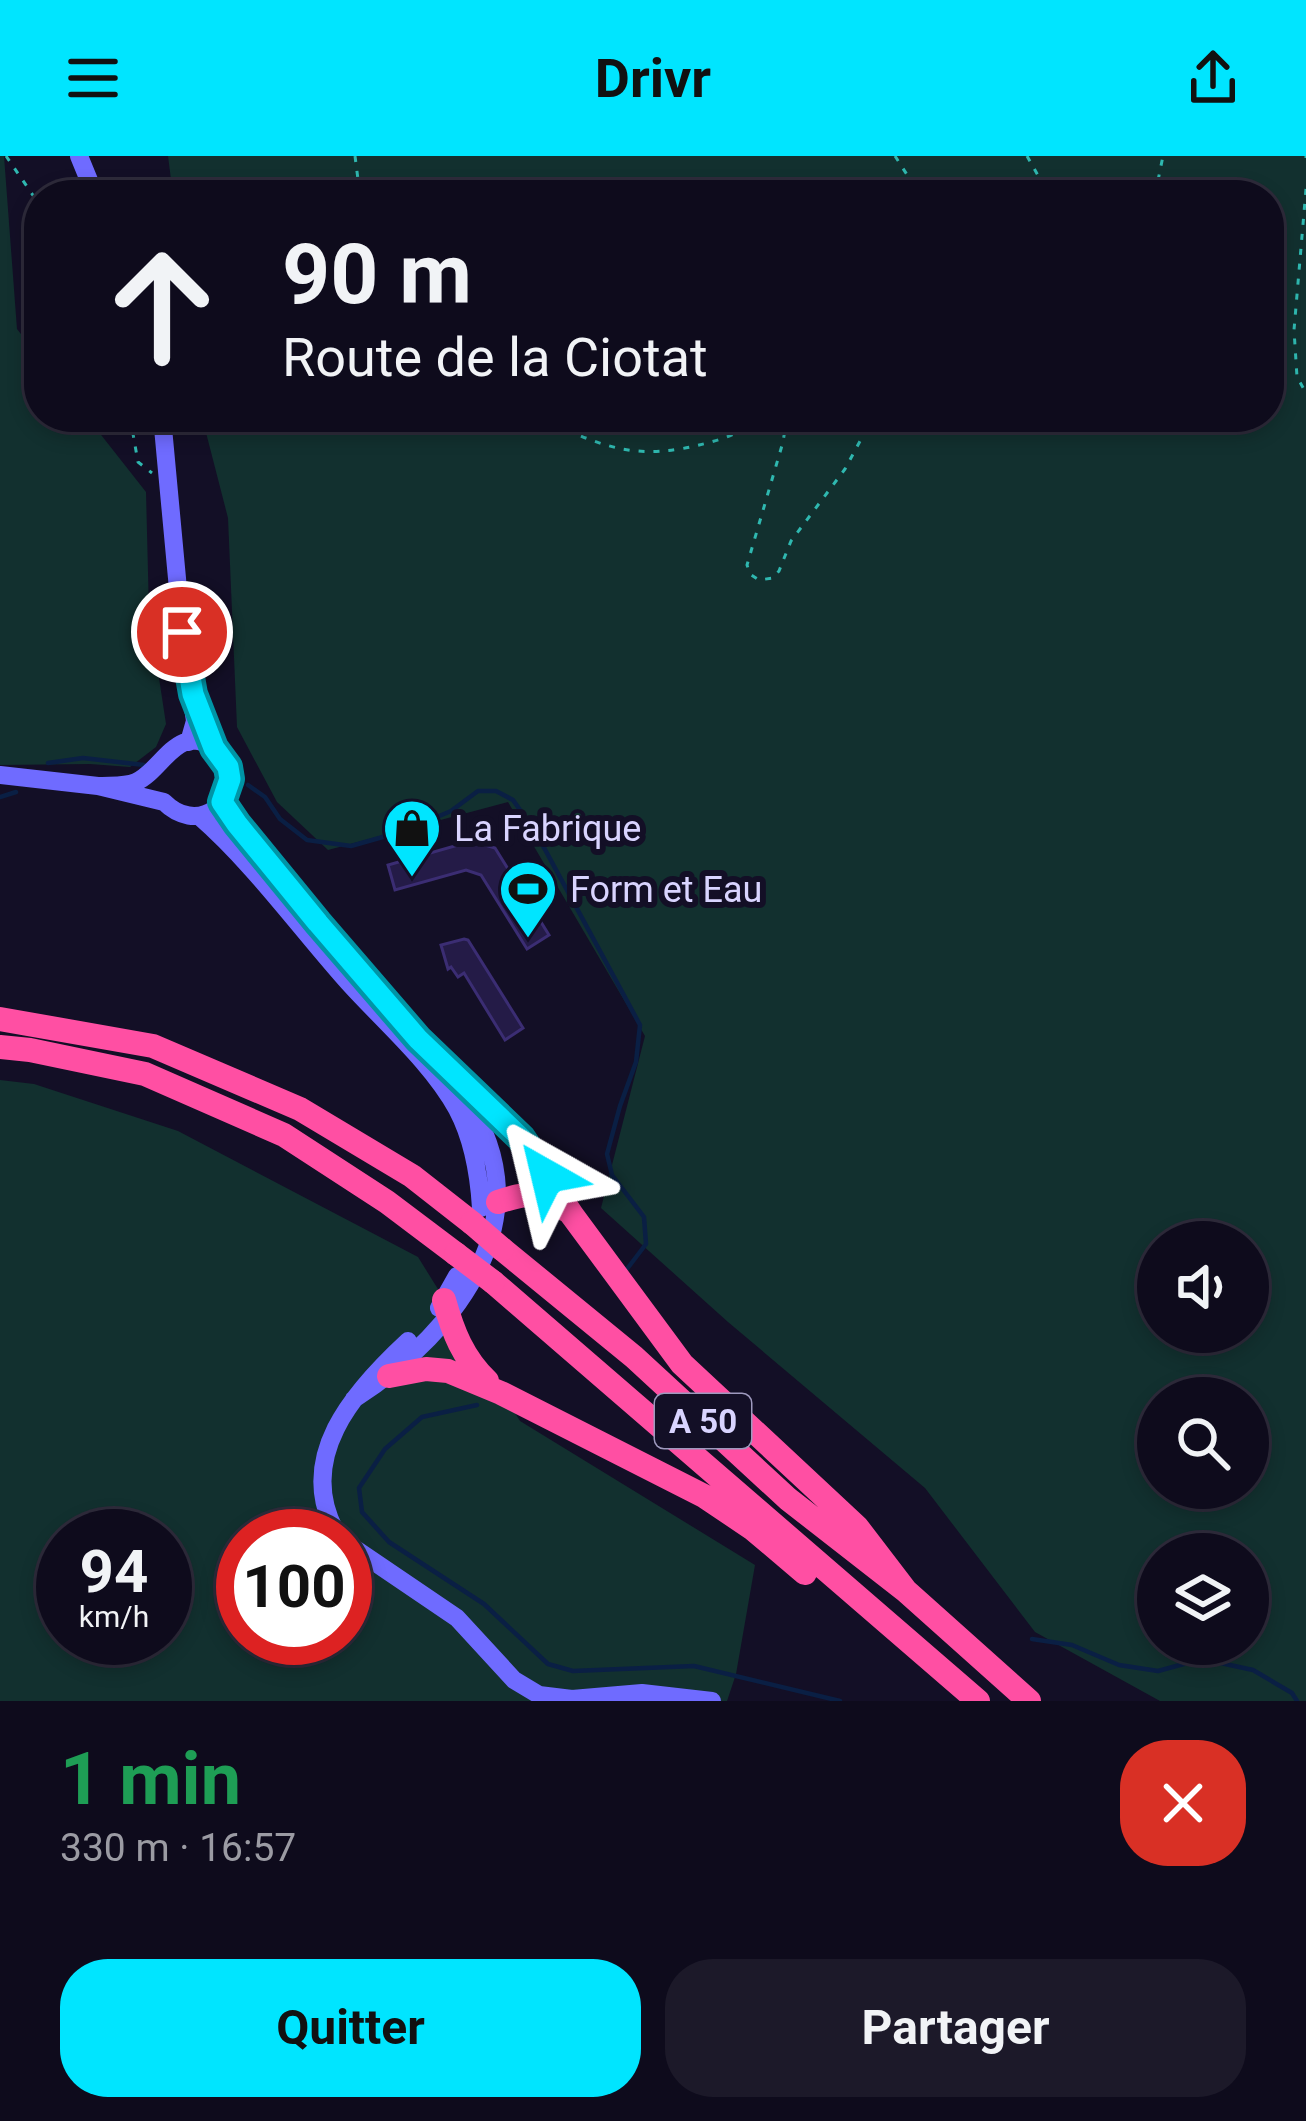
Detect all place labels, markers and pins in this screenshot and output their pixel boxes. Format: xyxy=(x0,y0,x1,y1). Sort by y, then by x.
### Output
pin xyxy=(131,581,233,683)
shop icon: La Fabrique xyxy=(381,797,443,879)
place label: La Fabrique xyxy=(454,808,641,850)
sports icon: Form et Eau xyxy=(497,858,559,940)
place label: Form et Eau xyxy=(570,869,762,911)

